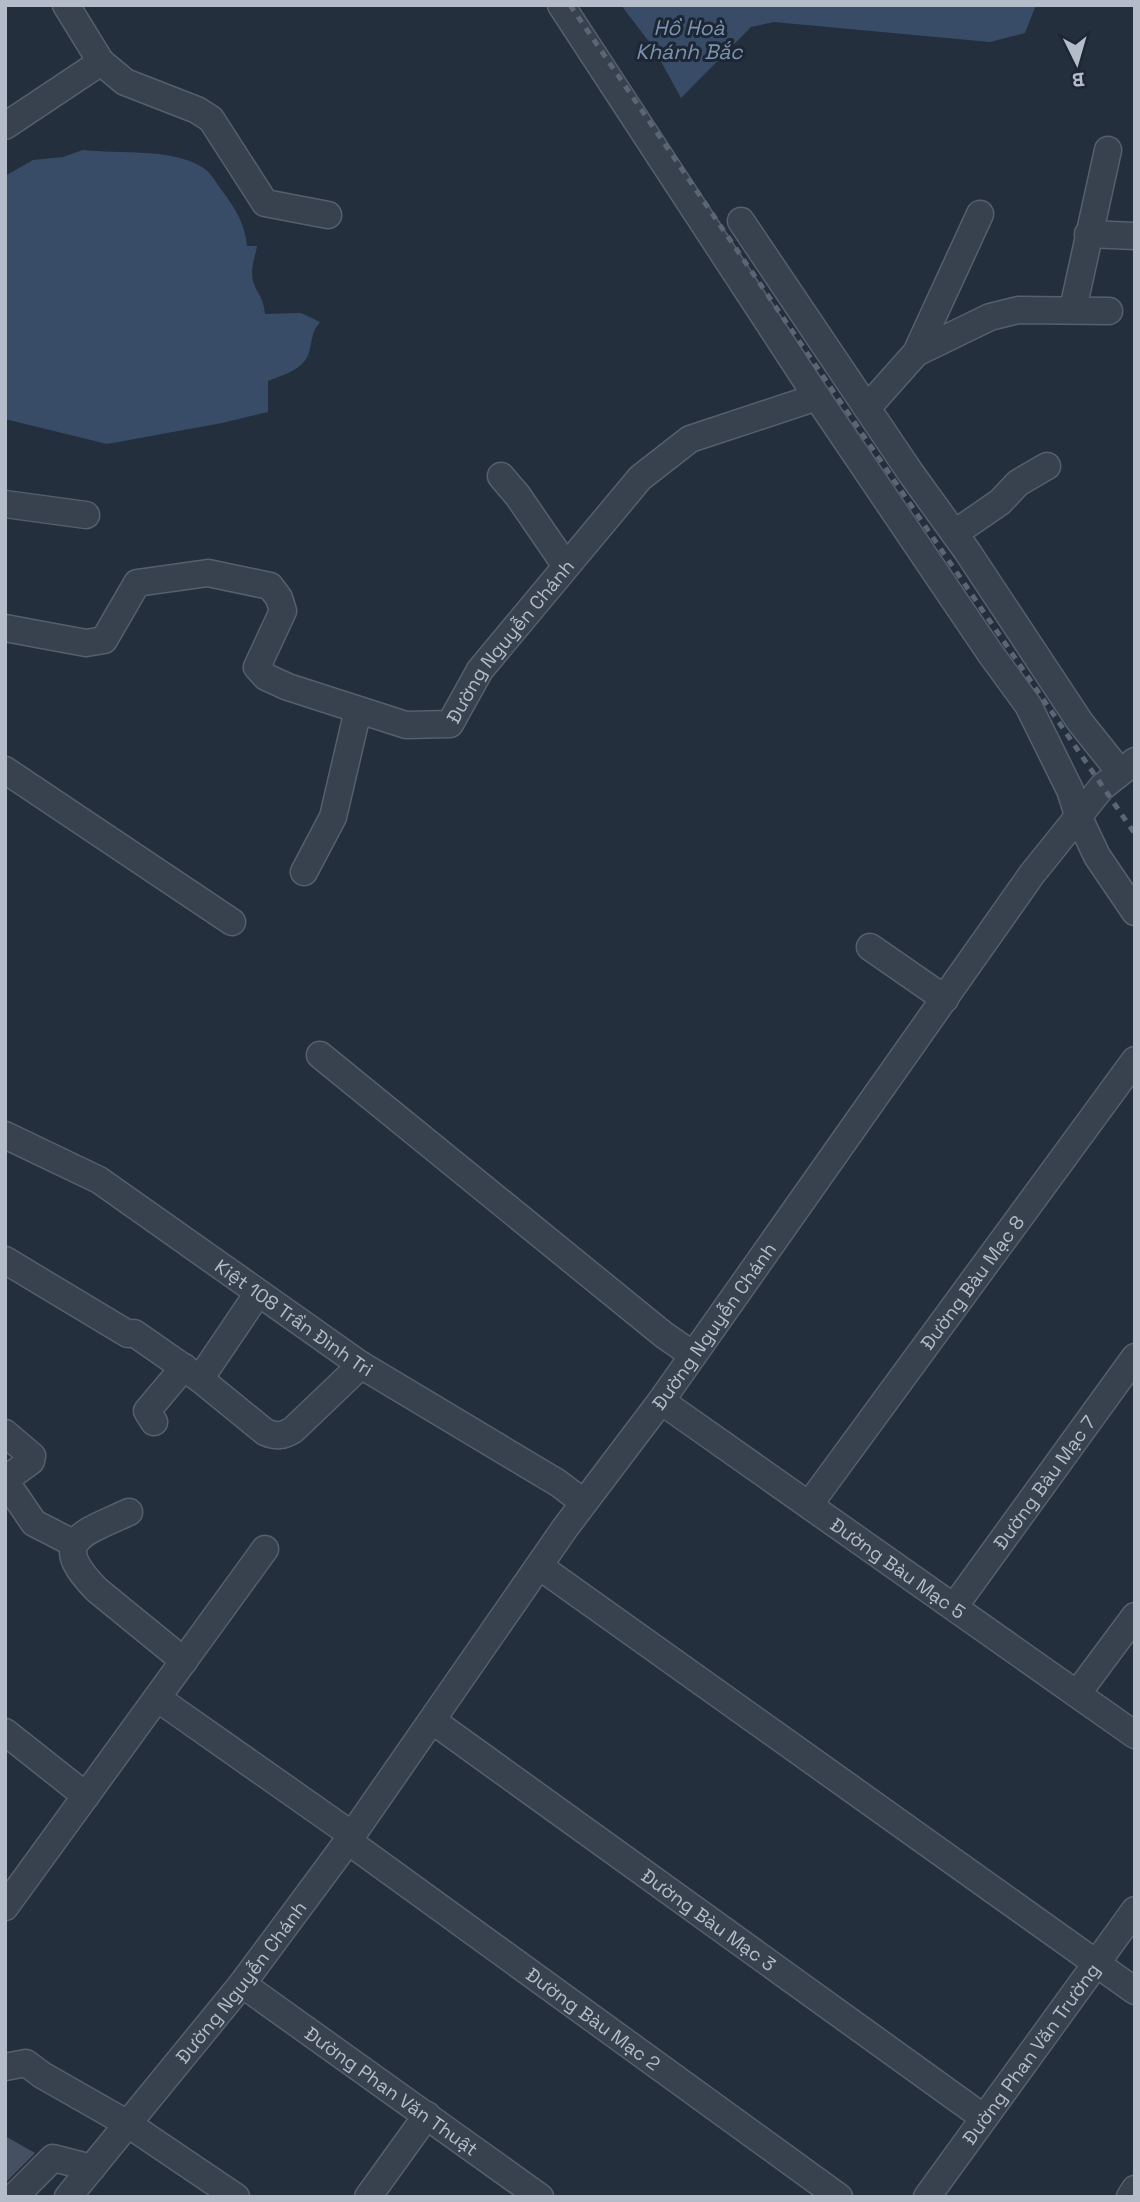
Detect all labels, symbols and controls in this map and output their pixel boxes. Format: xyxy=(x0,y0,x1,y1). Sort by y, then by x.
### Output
water label: Hồ Hoà Khánh Bắc xyxy=(635,14,744,65)
north arrow xyxy=(1042,28,1112,98)
text: B xyxy=(1071,66,1086,92)
street label: Đường Nguyễn Chánh xyxy=(440,554,580,728)
street label: Đường Bàu Mạc 8 xyxy=(915,1210,1030,1354)
street label: Đường Nguyễn Chánh xyxy=(646,1237,782,1415)
street label: Kiệt 108 Trần Đình Tri xyxy=(210,1253,378,1382)
street label: Đường Bàu Mạc 7 xyxy=(987,1410,1101,1554)
street label: Đường Bàu Mạc 5 xyxy=(825,1512,971,1624)
street label: Đường Bàu Mạc 3 xyxy=(637,1863,781,1977)
street label: Đường Nguyễn Chánh xyxy=(170,1896,312,2068)
street label: Đường Phan Văn Trường xyxy=(957,1958,1105,2150)
street label: Đường Bàu Mạc 2 xyxy=(521,1962,665,2076)
street label: Đường Phan Văn Thuật xyxy=(300,2021,483,2161)

